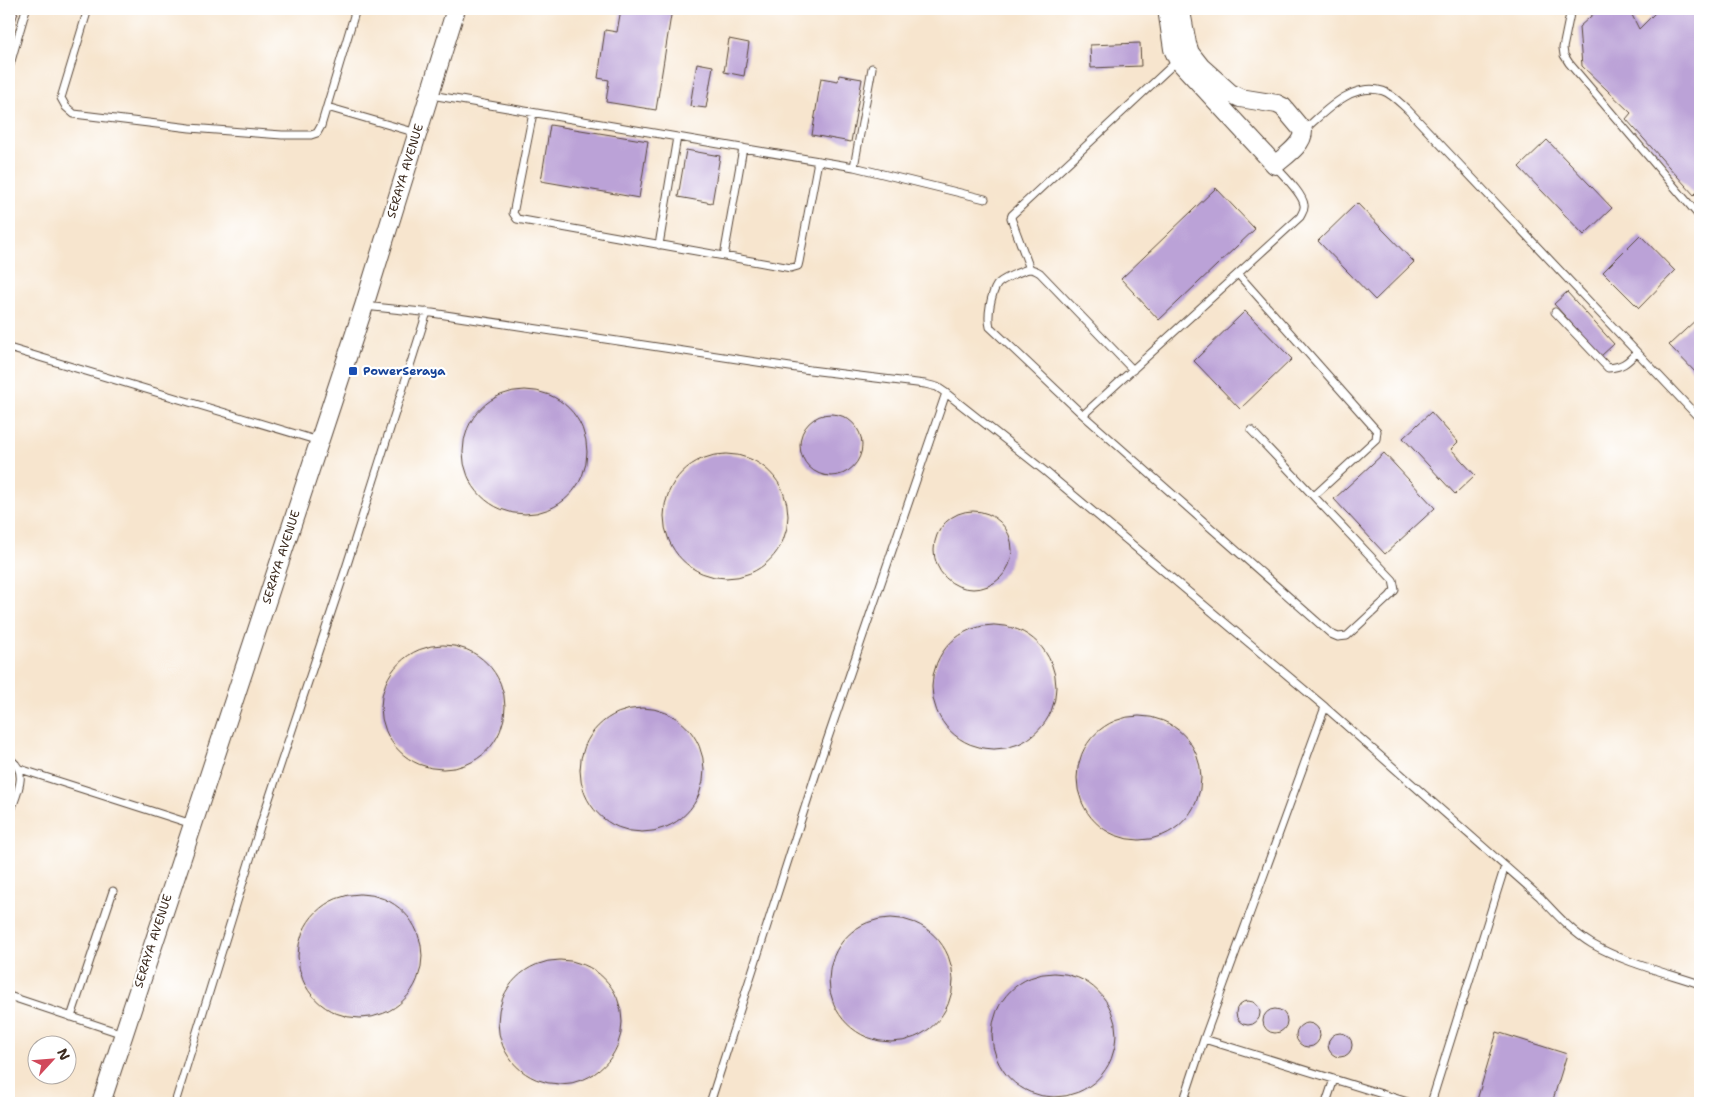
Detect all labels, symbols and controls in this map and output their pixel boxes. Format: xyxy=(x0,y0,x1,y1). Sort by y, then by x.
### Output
street label: SERAYA AVENUE xyxy=(383,122,427,220)
place label: PowerSeraya xyxy=(363,363,446,379)
marker: PowerSeraya xyxy=(347,365,359,377)
street label: SERAYA AVENUE xyxy=(258,508,304,606)
street label: SERAYA AVENUE xyxy=(130,892,176,990)
north arrow xyxy=(28,1034,78,1084)
text: N xyxy=(53,1045,74,1063)

